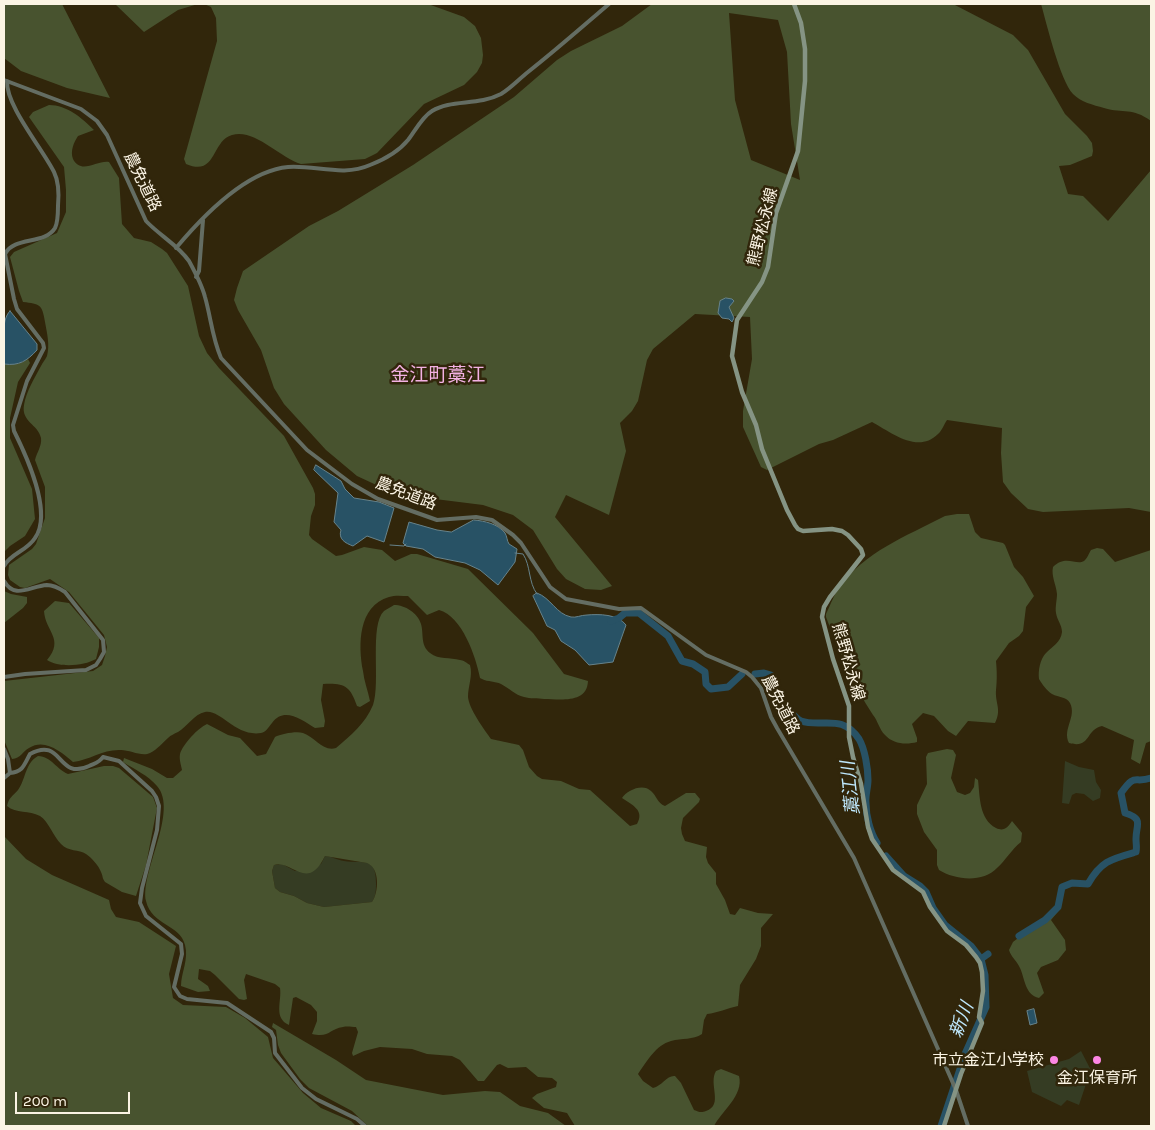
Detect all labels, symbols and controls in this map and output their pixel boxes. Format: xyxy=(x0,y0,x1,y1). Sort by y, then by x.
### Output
street label: 農免道路 xyxy=(119,149,165,215)
street label: 熊野松永線 xyxy=(744,186,782,268)
district label: 金江町藁江 xyxy=(391,365,485,387)
street label: 農免道路 xyxy=(373,474,439,514)
street label: 熊野松永線 xyxy=(828,621,868,703)
street label: 農免道路 xyxy=(757,672,803,738)
water label: 藁江川 xyxy=(837,760,865,816)
water label: 新川 xyxy=(945,999,979,1041)
place label: 市立金江小学校 xyxy=(932,1050,1044,1070)
marker: 市立金江小学校 xyxy=(1048,1054,1060,1066)
marker: 金江保育所 xyxy=(1091,1054,1103,1066)
place label: 金江保育所 xyxy=(1057,1068,1137,1088)
scale bar xyxy=(18,1082,132,1114)
text: 200 m xyxy=(23,1092,67,1110)

